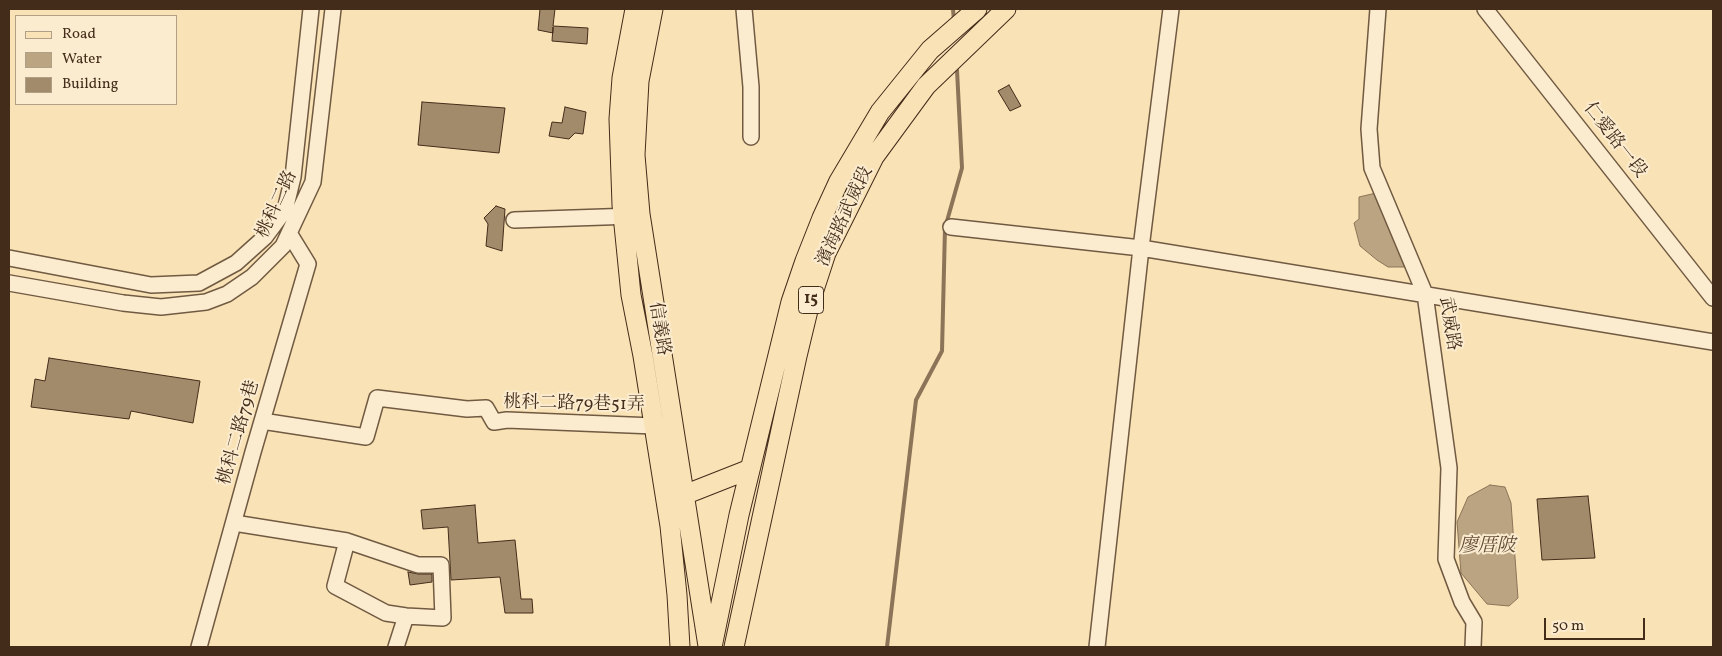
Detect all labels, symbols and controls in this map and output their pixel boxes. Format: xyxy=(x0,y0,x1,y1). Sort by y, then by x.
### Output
legend xyxy=(15,15,178,105)
text: Road xyxy=(62,24,96,45)
text: Water xyxy=(62,49,102,70)
text: Building xyxy=(62,74,118,95)
street label: 仁愛路一段 xyxy=(1578,99,1650,183)
street label: 濱海路武威段 xyxy=(813,163,879,271)
street label: 桃科二路 xyxy=(253,168,303,242)
road number: 15 xyxy=(798,286,824,314)
street label: 武威路 xyxy=(1433,296,1463,352)
street label: 信義路 xyxy=(643,301,673,357)
street label: 桃科二路79巷 xyxy=(215,378,265,488)
street label: 桃科二路79巷51弄 xyxy=(503,393,645,417)
water label: 廖厝陂 xyxy=(1459,537,1515,559)
scale bar xyxy=(1547,608,1648,640)
text: 50 m xyxy=(1552,616,1584,637)

